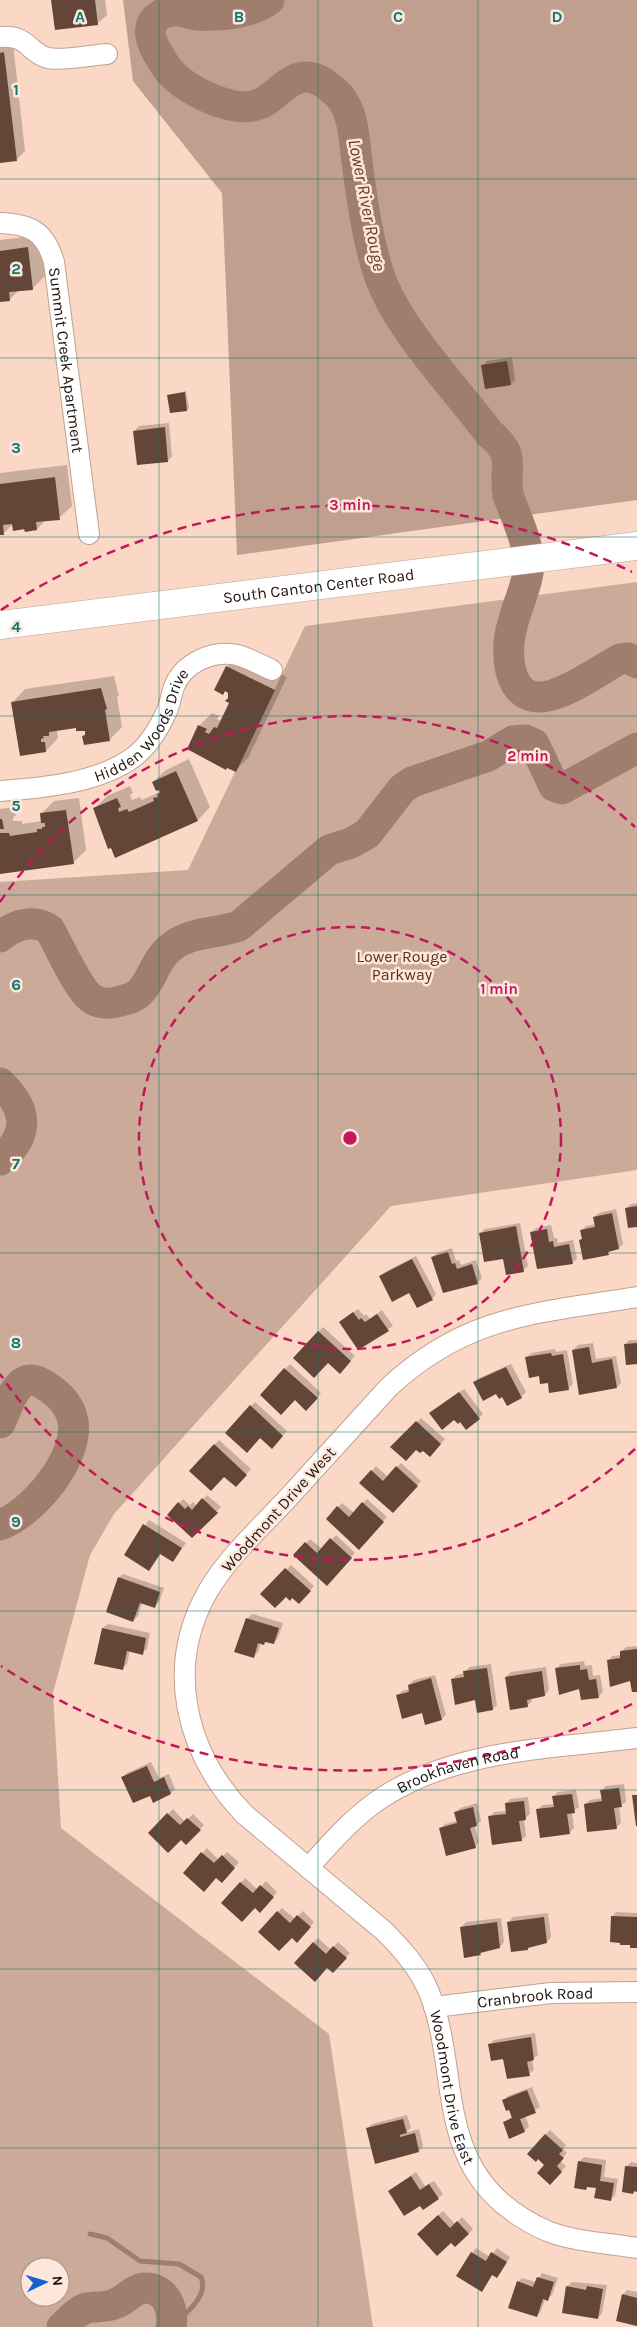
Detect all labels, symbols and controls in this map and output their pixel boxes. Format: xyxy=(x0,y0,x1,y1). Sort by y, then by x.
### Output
text: A xyxy=(75,7,85,26)
text: B xyxy=(234,7,244,26)
text: C xyxy=(393,7,403,26)
text: D xyxy=(552,7,563,26)
text: 1 xyxy=(13,80,19,99)
water label: Lower River Rouge xyxy=(343,137,391,273)
text: 2 xyxy=(11,259,21,278)
street label: Summit Creek Apartment xyxy=(45,266,87,454)
text: 3 xyxy=(11,438,21,457)
text: 3 min xyxy=(329,496,371,514)
street label: South Canton Center Road xyxy=(222,565,415,607)
text: 4 xyxy=(11,617,21,636)
street label: Hidden Woods Drive xyxy=(91,664,193,786)
text: 2 min xyxy=(507,747,549,765)
text: 5 xyxy=(11,796,21,815)
park label: Lower Rouge Parkway xyxy=(356,947,448,984)
text: 6 xyxy=(11,975,21,994)
text: 1 min xyxy=(480,980,518,998)
centre of rings xyxy=(341,1129,359,1147)
text: 7 xyxy=(12,1154,20,1173)
text: 8 xyxy=(11,1333,21,1352)
street label: Woodmont Drive West xyxy=(217,1443,339,1576)
text: 9 xyxy=(11,1512,21,1531)
street label: Brookhaven Road xyxy=(393,1743,520,1797)
street label: Cranbrook Road xyxy=(476,1984,594,2012)
street label: Woodmont Drive East xyxy=(426,2008,479,2168)
north arrow xyxy=(20,2257,70,2307)
text: N xyxy=(49,2275,66,2287)

